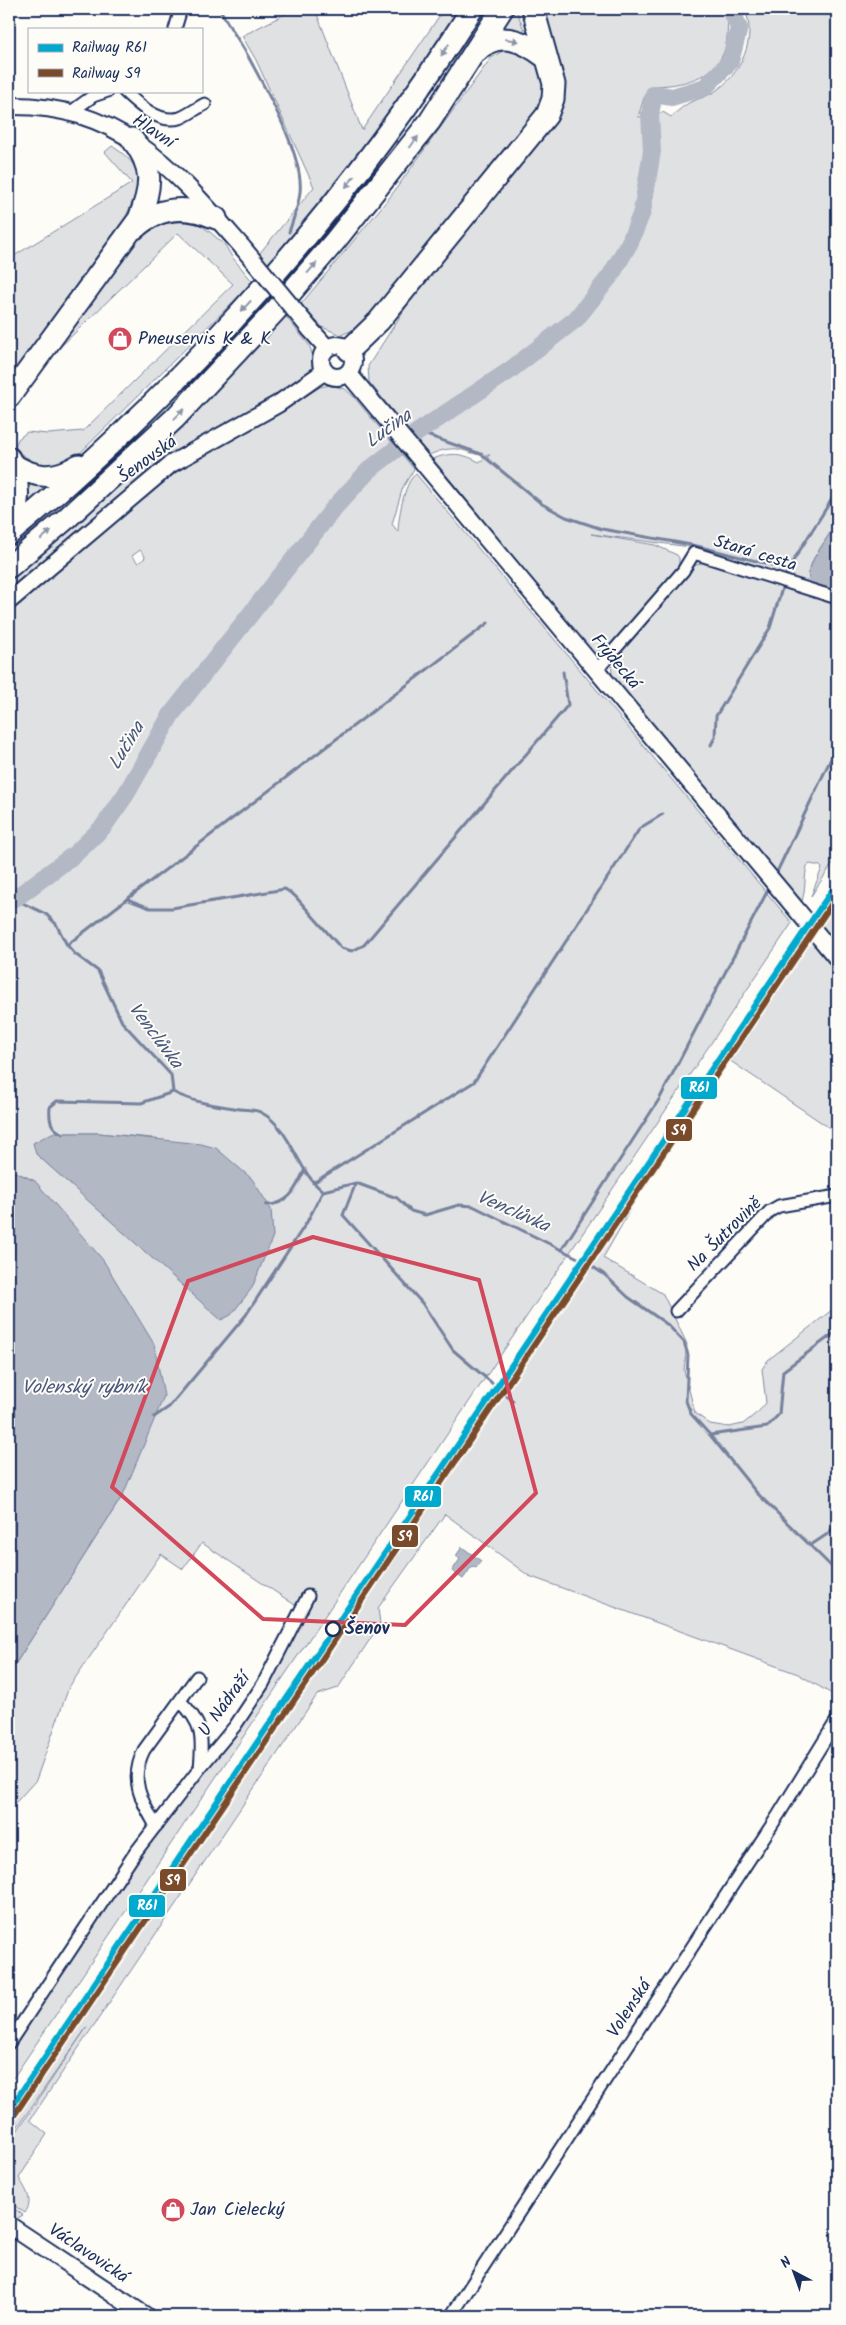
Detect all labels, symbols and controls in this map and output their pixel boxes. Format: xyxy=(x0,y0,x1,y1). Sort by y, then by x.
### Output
legend xyxy=(28,28,202,92)
text: Railway R61 xyxy=(72,36,147,60)
one-way arrow xyxy=(505,36,521,44)
one-way arrow xyxy=(441,43,450,57)
text: Railway S9 xyxy=(72,62,141,86)
street label: Hlavní xyxy=(126,107,183,159)
one-way arrow xyxy=(409,135,419,149)
one-way arrow xyxy=(345,175,356,188)
one-way arrow xyxy=(306,262,317,275)
one-way arrow xyxy=(240,300,252,312)
place label: Pneuservis K & K xyxy=(138,325,271,354)
shop icon: Pneuservis K & K xyxy=(107,326,133,352)
water label: Lučina xyxy=(359,401,420,456)
one-way arrow xyxy=(173,409,185,421)
street label: Šenovská xyxy=(112,428,185,492)
street label: Stará cesta xyxy=(710,528,800,580)
one-way arrow xyxy=(39,530,52,541)
street label: Frýdecká xyxy=(583,627,648,698)
water label: Lučina xyxy=(101,715,154,776)
water label: Venclůvka xyxy=(120,996,191,1077)
line badge: R61 xyxy=(680,1076,718,1100)
text: R61 xyxy=(689,1077,710,1099)
line badge: S9 xyxy=(665,1118,693,1142)
text: S9 xyxy=(672,1120,686,1142)
water label: Venclůvka xyxy=(472,1183,555,1242)
street label: Na Šutrovině xyxy=(681,1190,770,1279)
water label: Volenský rybník xyxy=(22,1373,149,1403)
line badge: R61 xyxy=(404,1485,442,1508)
text: R61 xyxy=(413,1486,434,1508)
line badge: S9 xyxy=(391,1524,419,1548)
text: S9 xyxy=(398,1526,412,1548)
place label: Šenov xyxy=(345,1615,391,1644)
marker: Šenov xyxy=(325,1621,341,1637)
street label: U Nádraží xyxy=(191,1664,260,1744)
line badge: S9 xyxy=(159,1868,187,1892)
text: S9 xyxy=(166,1870,180,1892)
line badge: R61 xyxy=(128,1894,166,1918)
text: R61 xyxy=(137,1895,158,1917)
street label: Volenská xyxy=(600,1973,661,2044)
place label: Jan Cielecký xyxy=(190,2196,286,2225)
shop icon: Jan Cielecký xyxy=(160,2197,186,2223)
street label: Václavovická xyxy=(42,2216,135,2292)
north arrow xyxy=(768,2248,818,2298)
text: N xyxy=(776,2252,797,2274)

